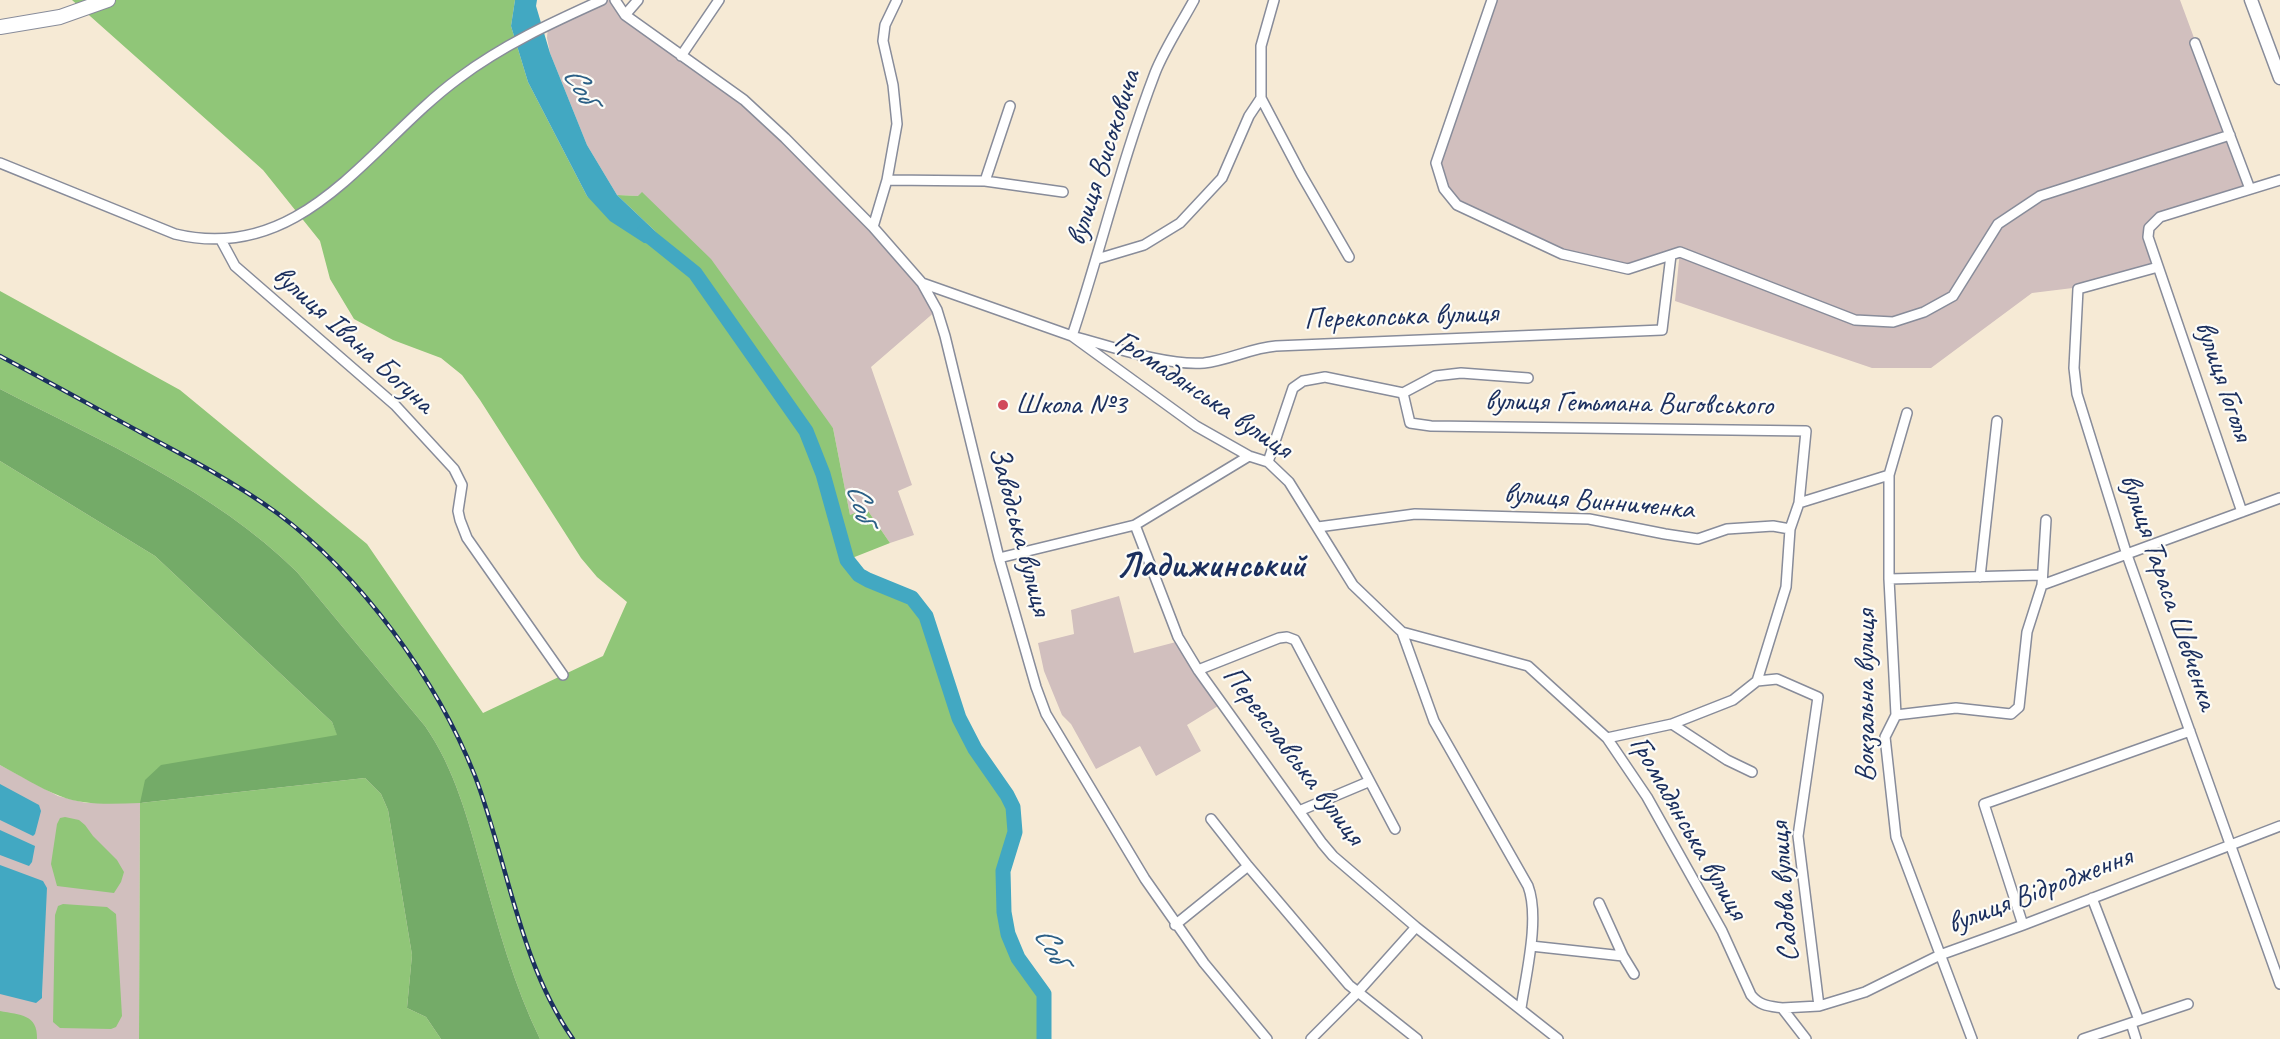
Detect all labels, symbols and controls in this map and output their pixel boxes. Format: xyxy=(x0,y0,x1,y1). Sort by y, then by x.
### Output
water label: Соб xyxy=(554,60,604,110)
street label: вулиця Високовича xyxy=(1059,66,1149,250)
street label: вулиця Івана Богуна xyxy=(265,258,441,422)
street label: Перекопська вулиця xyxy=(1303,296,1499,338)
street label: вулиця Гоголя xyxy=(2186,316,2260,446)
street label: Громадянська вулиця xyxy=(1107,322,1299,468)
street label: вулиця Гетьмана Виговського xyxy=(1485,383,1773,425)
place label: Школа №3 xyxy=(1015,387,1127,423)
marker: Школа №3 xyxy=(996,398,1010,412)
street label: Заводська вулиця xyxy=(979,442,1059,620)
street label: вулиця Тараса Шевченка xyxy=(2111,469,2225,715)
street label: вулиця Винниченка xyxy=(1502,476,1696,528)
water label: Соб xyxy=(837,480,883,524)
district label: Ладижинський xyxy=(1117,545,1305,589)
street label: Вокзальна вулиця xyxy=(1848,610,1884,782)
street label: Переяславська вулиця xyxy=(1214,659,1372,853)
street label: Громадянська вулиця xyxy=(1621,730,1755,926)
street label: Садова вулиця xyxy=(1762,821,1808,963)
street label: вулиця Відродження xyxy=(1943,839,2137,943)
water label: Соб xyxy=(1025,920,1075,970)

